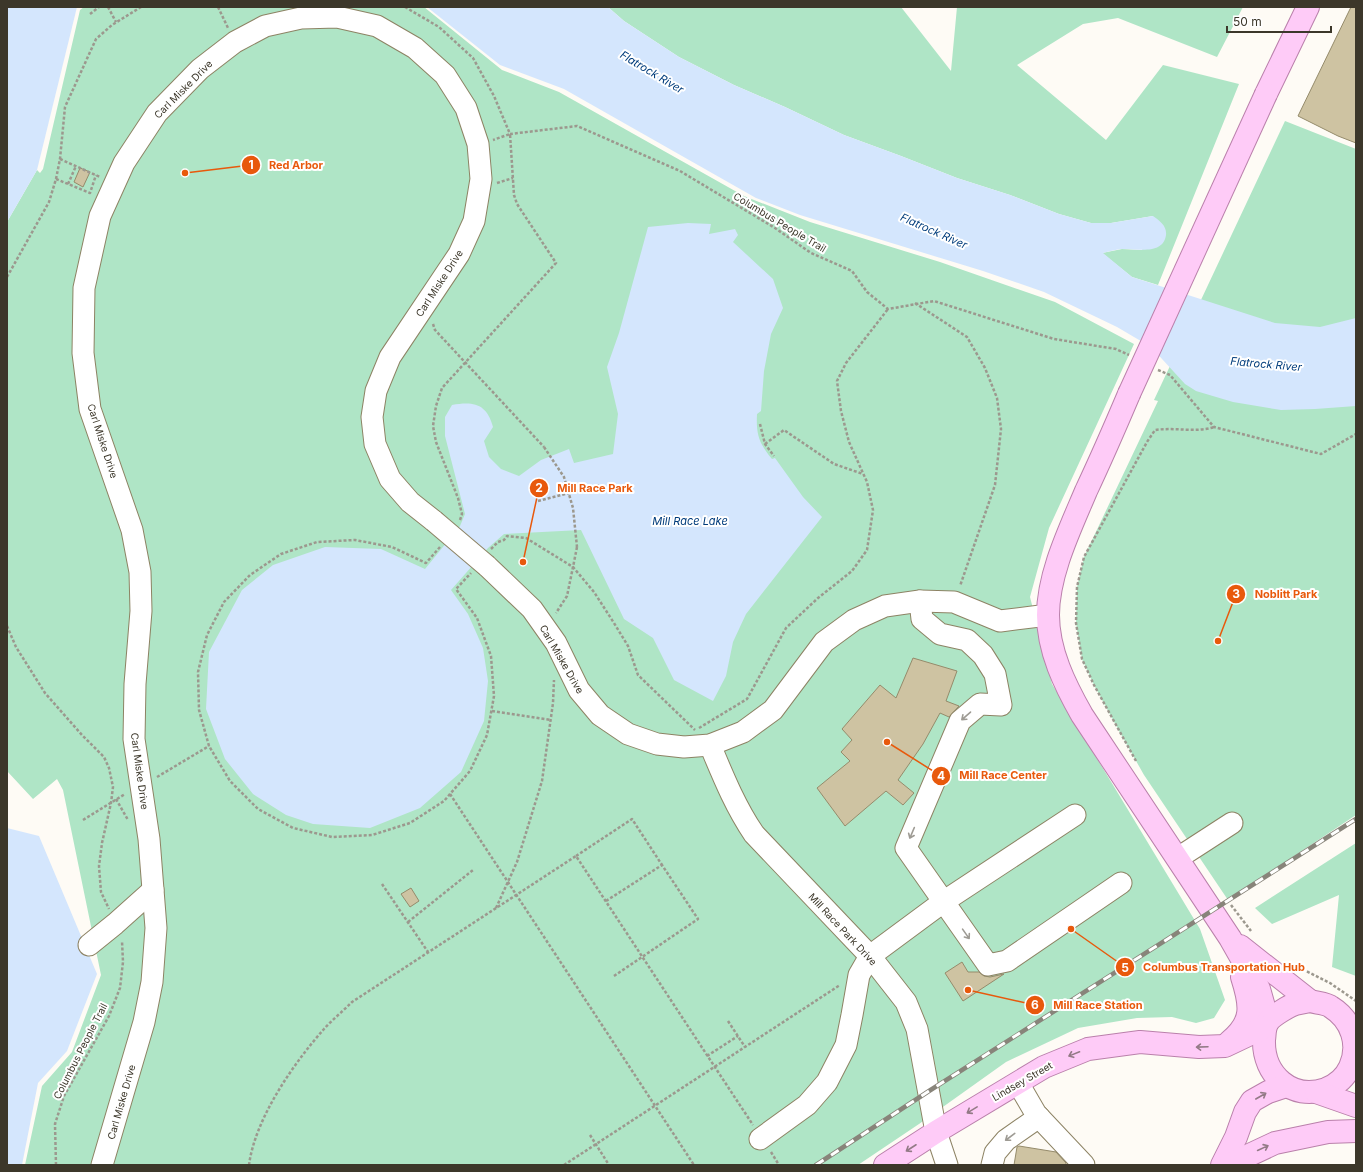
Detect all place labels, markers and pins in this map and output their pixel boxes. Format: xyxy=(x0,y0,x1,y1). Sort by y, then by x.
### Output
callout: Red Arbor xyxy=(241,153,331,176)
callout: Mill Race Park xyxy=(529,477,640,500)
callout: Noblitt Park xyxy=(1226,583,1325,606)
callout: Mill Race Center xyxy=(931,764,1055,787)
callout: Columbus Transportation Hub xyxy=(1115,956,1312,979)
callout: Mill Race Station xyxy=(1025,993,1151,1016)

